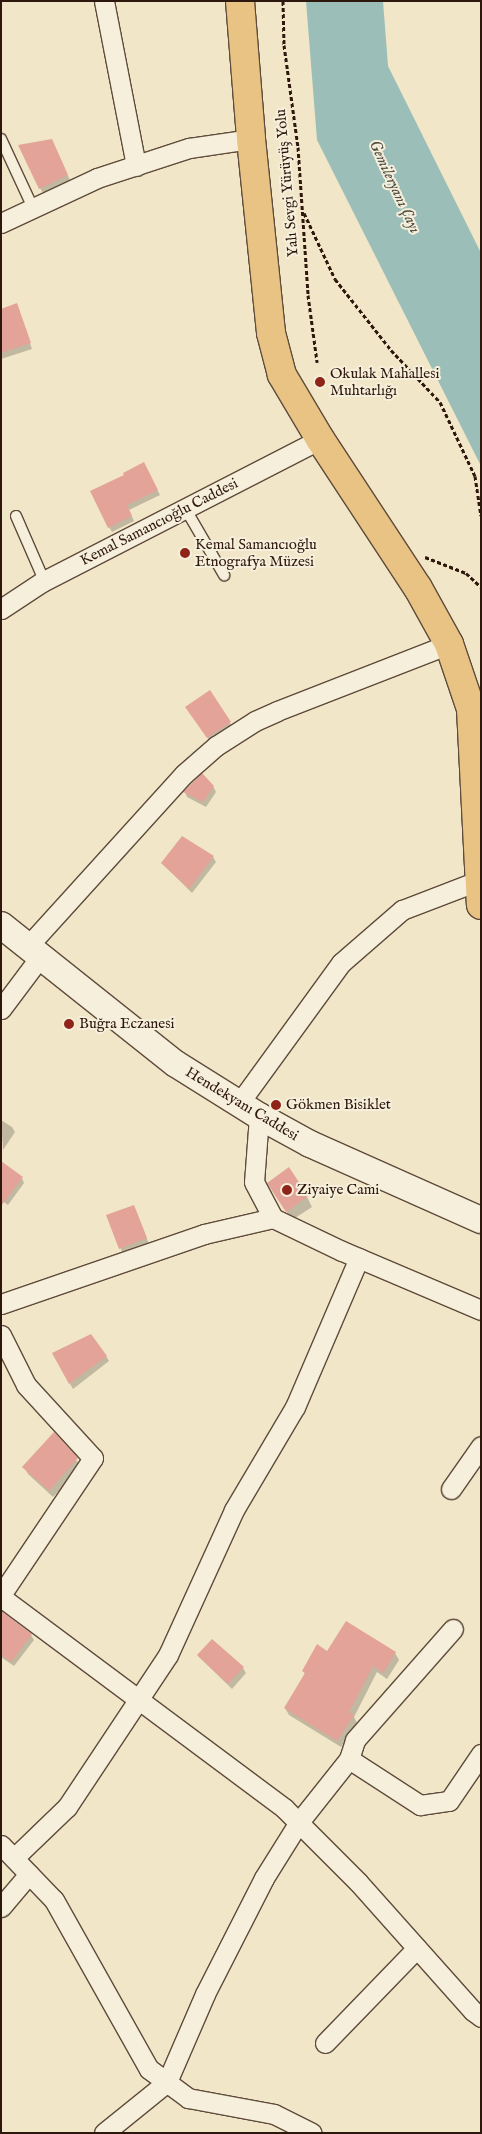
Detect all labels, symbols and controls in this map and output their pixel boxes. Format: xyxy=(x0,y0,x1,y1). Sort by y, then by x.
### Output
street label: Yalı Sevgi Yürüyüş Yolu xyxy=(272,108,302,258)
water label: Gemileryanı Çayı xyxy=(364,137,424,237)
place label: Okulak Mahallesi Muhtarlığı xyxy=(330,364,439,399)
marker: Okulak Mahallesi Muhtarlığı xyxy=(314,376,326,388)
street label: Kemal Samancıoğlu Caddesi xyxy=(77,474,241,570)
place label: Kemal Samancıoğlu Etnografya Müzesi xyxy=(195,535,317,570)
marker: Kemal Samancıoğlu Etnografya Müzesi xyxy=(179,547,191,559)
place label: Buğra Eczanesi xyxy=(79,1015,175,1033)
marker: Buğra Eczanesi xyxy=(63,1018,75,1030)
street label: Hendekyanı Caddesi xyxy=(182,1063,302,1145)
place label: Gökmen Bisiklet xyxy=(286,1096,391,1114)
marker: Gökmen Bisiklet xyxy=(270,1099,282,1111)
place label: Ziyaiye Cami xyxy=(297,1181,379,1199)
marker: Ziyaiye Cami xyxy=(281,1184,293,1196)

